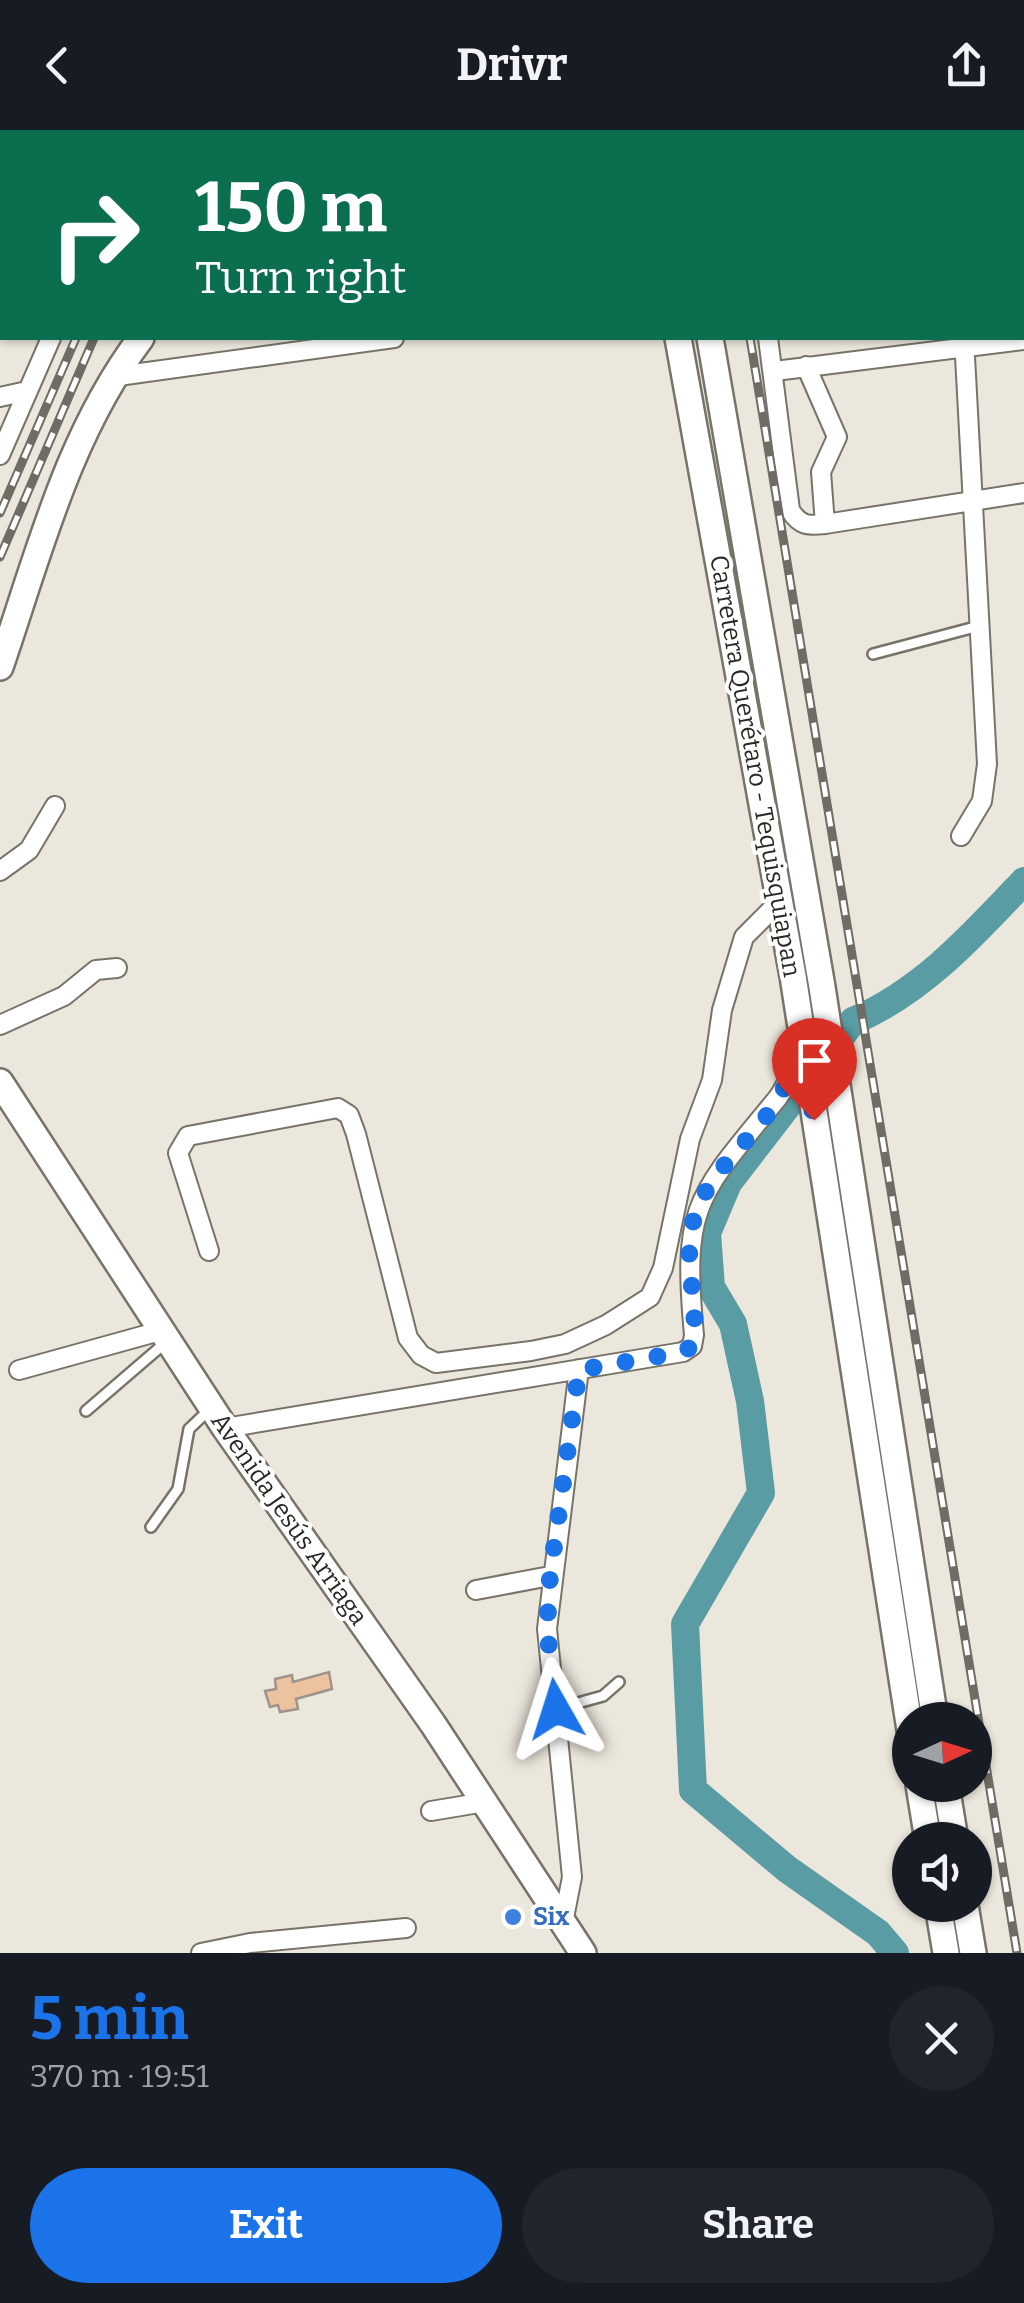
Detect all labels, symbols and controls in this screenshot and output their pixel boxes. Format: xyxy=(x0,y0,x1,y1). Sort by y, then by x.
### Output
icon: back xyxy=(30,38,85,93)
text: Drivr xyxy=(456,38,568,92)
icon: share xyxy=(939,38,994,93)
text: 150 m xyxy=(195,166,387,250)
icon: right xyxy=(30,170,160,300)
text: Turn right xyxy=(195,251,407,305)
street label: Carretera Querétaro - Tequisquiapan xyxy=(703,553,807,979)
pin xyxy=(772,1018,857,1121)
icon: arrive xyxy=(787,1033,842,1088)
street label: Avenida Jesús Arriaga xyxy=(204,1407,374,1631)
position arrow xyxy=(504,1657,608,1761)
north arrow xyxy=(892,1702,992,1802)
map controls xyxy=(892,1702,992,1922)
button: sound xyxy=(892,1822,992,1922)
place label: Six xyxy=(533,1902,569,1932)
marker: Six xyxy=(502,1906,524,1928)
text: 5 min xyxy=(30,1983,189,2055)
button: close xyxy=(889,1986,994,2091)
text: 370 m · 19:51 xyxy=(30,2057,209,2095)
button: Exit xyxy=(30,2168,502,2283)
button: Share xyxy=(522,2168,994,2283)

